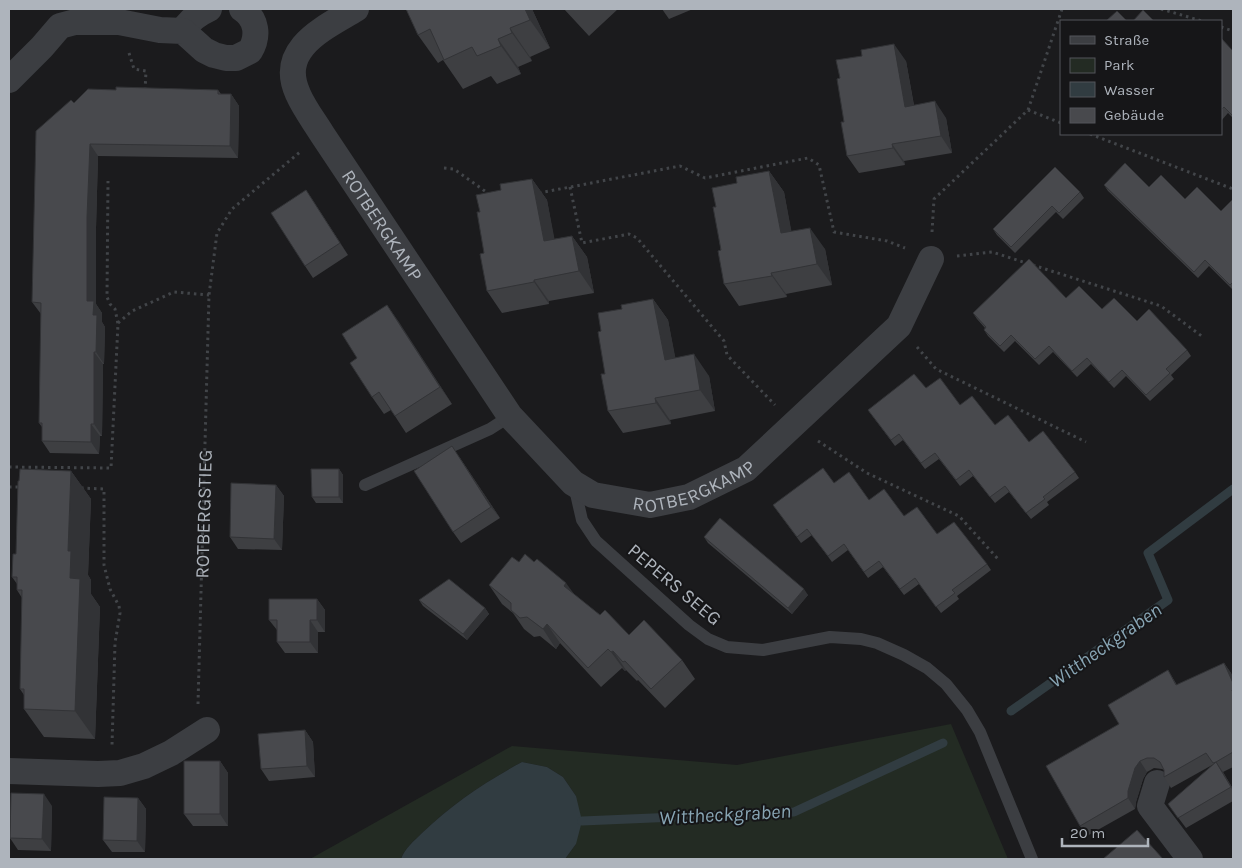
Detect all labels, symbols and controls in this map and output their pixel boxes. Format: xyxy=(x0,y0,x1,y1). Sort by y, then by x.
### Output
legend xyxy=(1060,20,1222,135)
text: Straße xyxy=(1104,31,1149,49)
text: Park xyxy=(1104,56,1134,74)
text: Wasser xyxy=(1104,81,1155,99)
text: Gebäude xyxy=(1104,106,1164,124)
street label: ROTBERGKAMP xyxy=(337,166,427,285)
street label: ROTBERGSTIEG xyxy=(191,449,217,579)
street label: ROTBERGKAMP xyxy=(631,456,760,518)
street label: PEPERS SEEG xyxy=(623,539,726,630)
water label: Wittheckgraben xyxy=(1044,598,1166,693)
water label: Wittheckgraben xyxy=(658,800,792,829)
scale bar xyxy=(1062,816,1148,848)
text: 20 m xyxy=(1070,824,1105,842)

